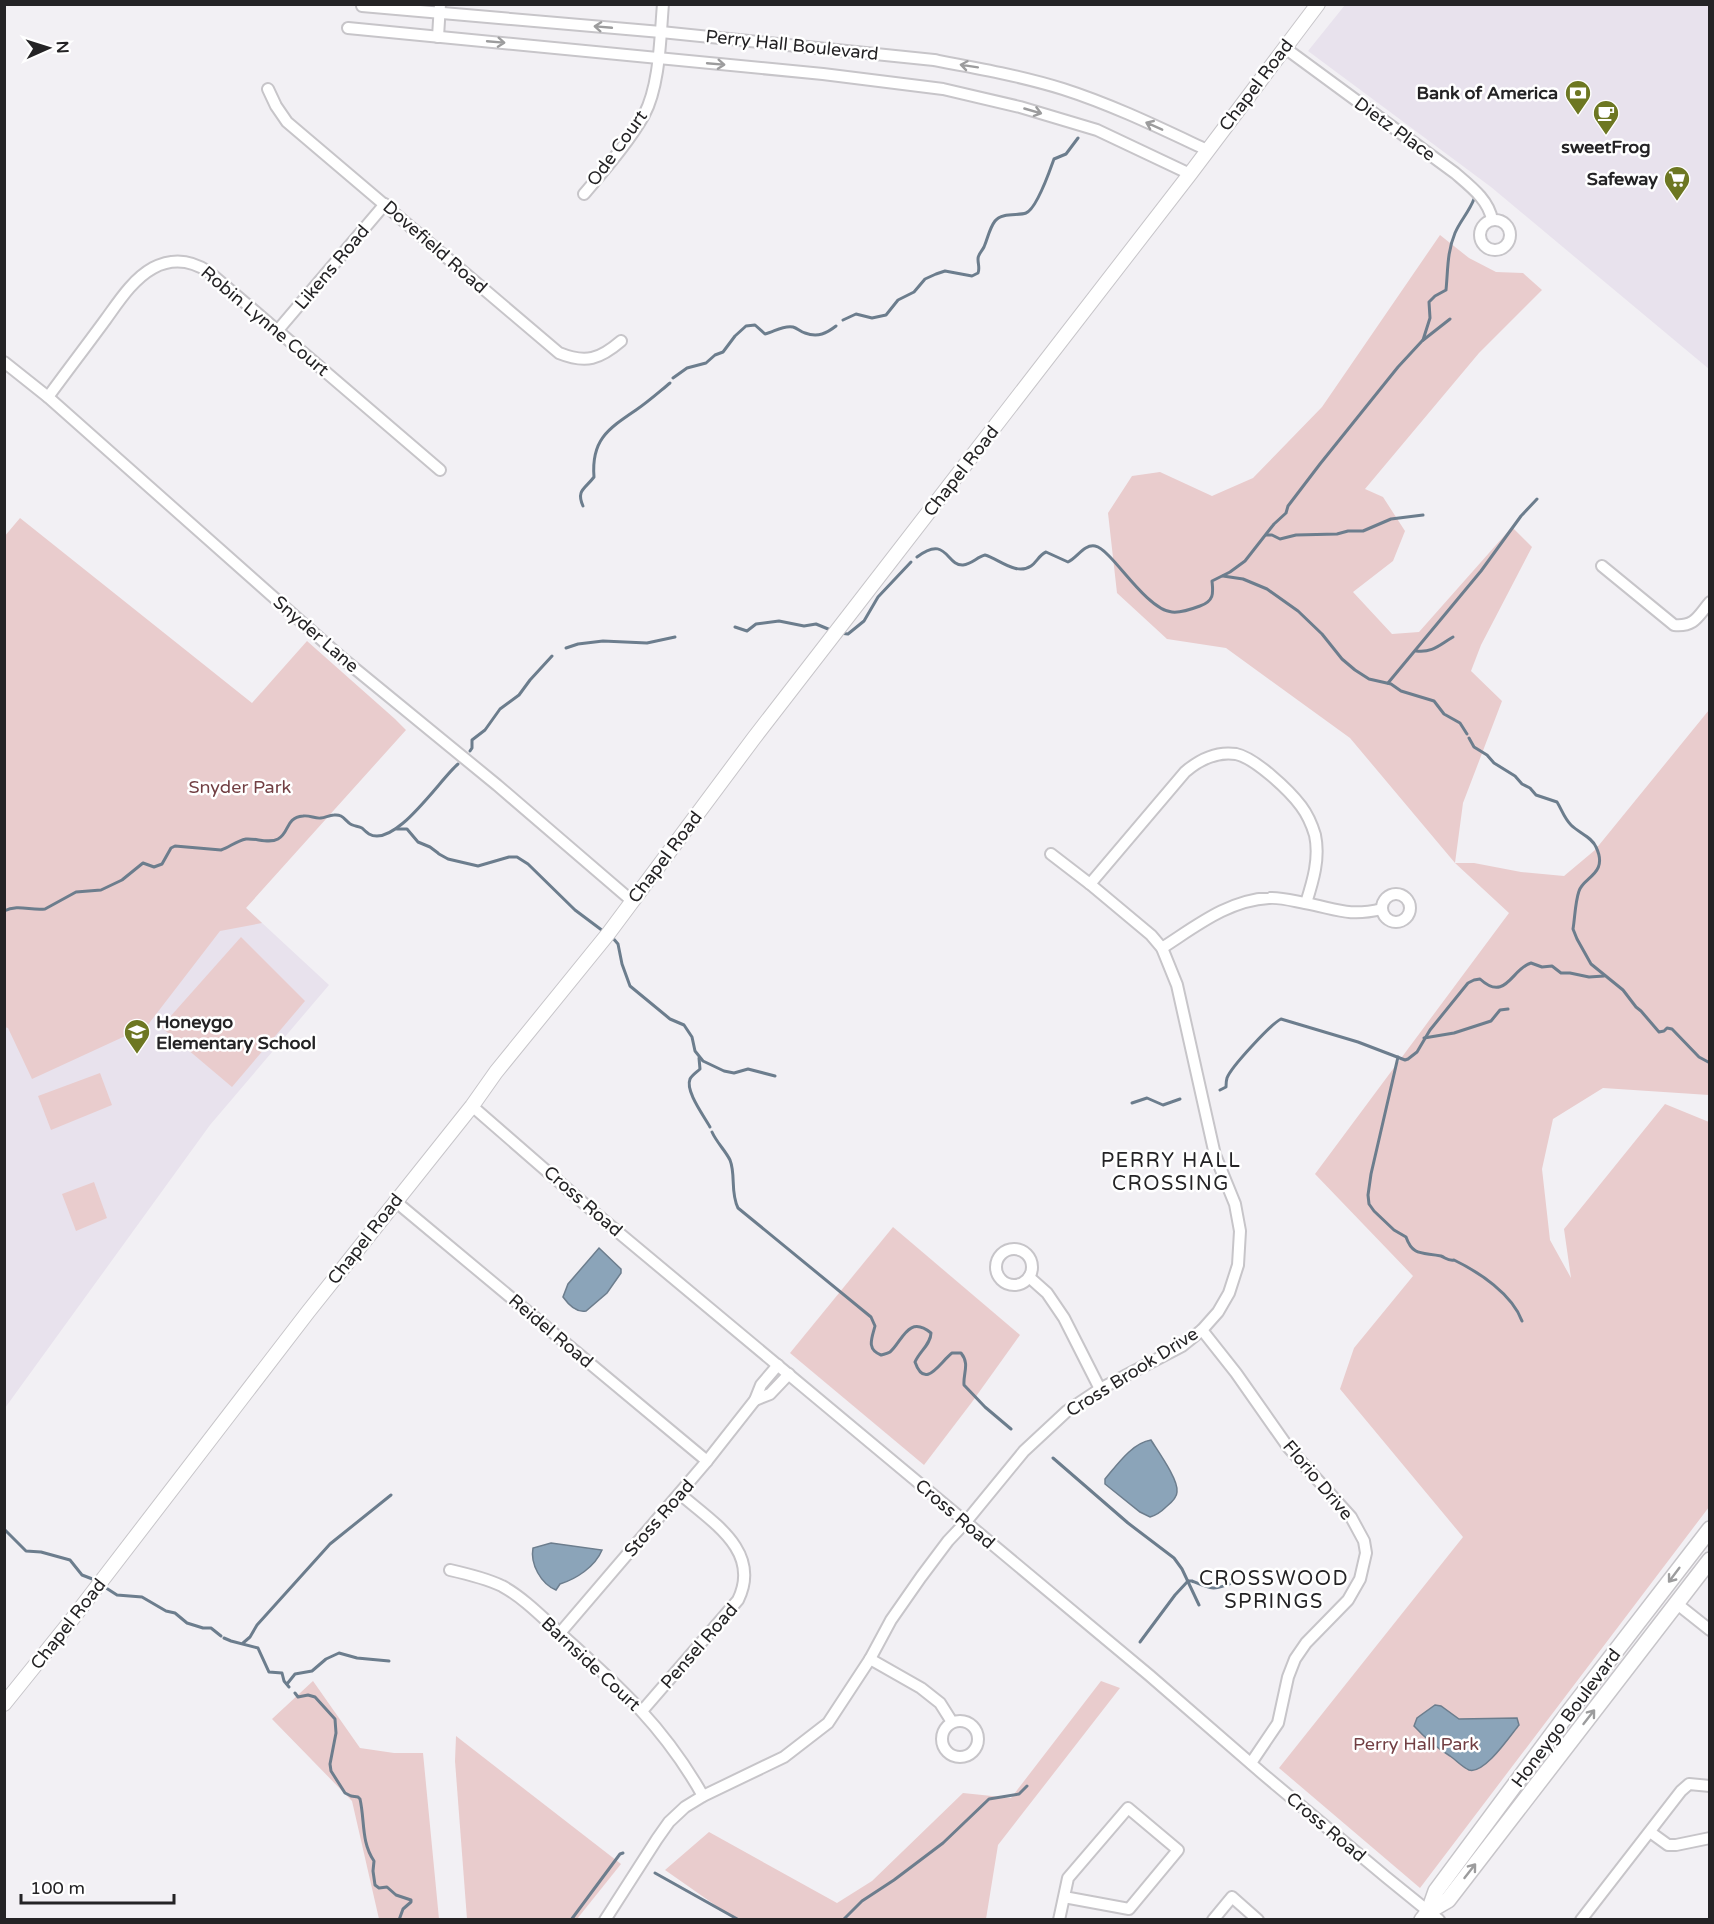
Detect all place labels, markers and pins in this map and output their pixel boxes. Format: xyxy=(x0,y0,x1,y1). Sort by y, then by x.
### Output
bank icon: Bank of America xyxy=(1563,78,1593,116)
place label: Bank of America xyxy=(1416,82,1558,104)
cafe icon: sweetFrog xyxy=(1591,98,1621,136)
place label: sweetFrog xyxy=(1561,136,1651,158)
supermarket icon: Safeway xyxy=(1662,164,1692,202)
place label: Safeway xyxy=(1587,168,1658,190)
place label: Honeygo Elementary School xyxy=(156,1011,316,1054)
school or university icon: Honeygo Elementary School xyxy=(122,1017,152,1055)

